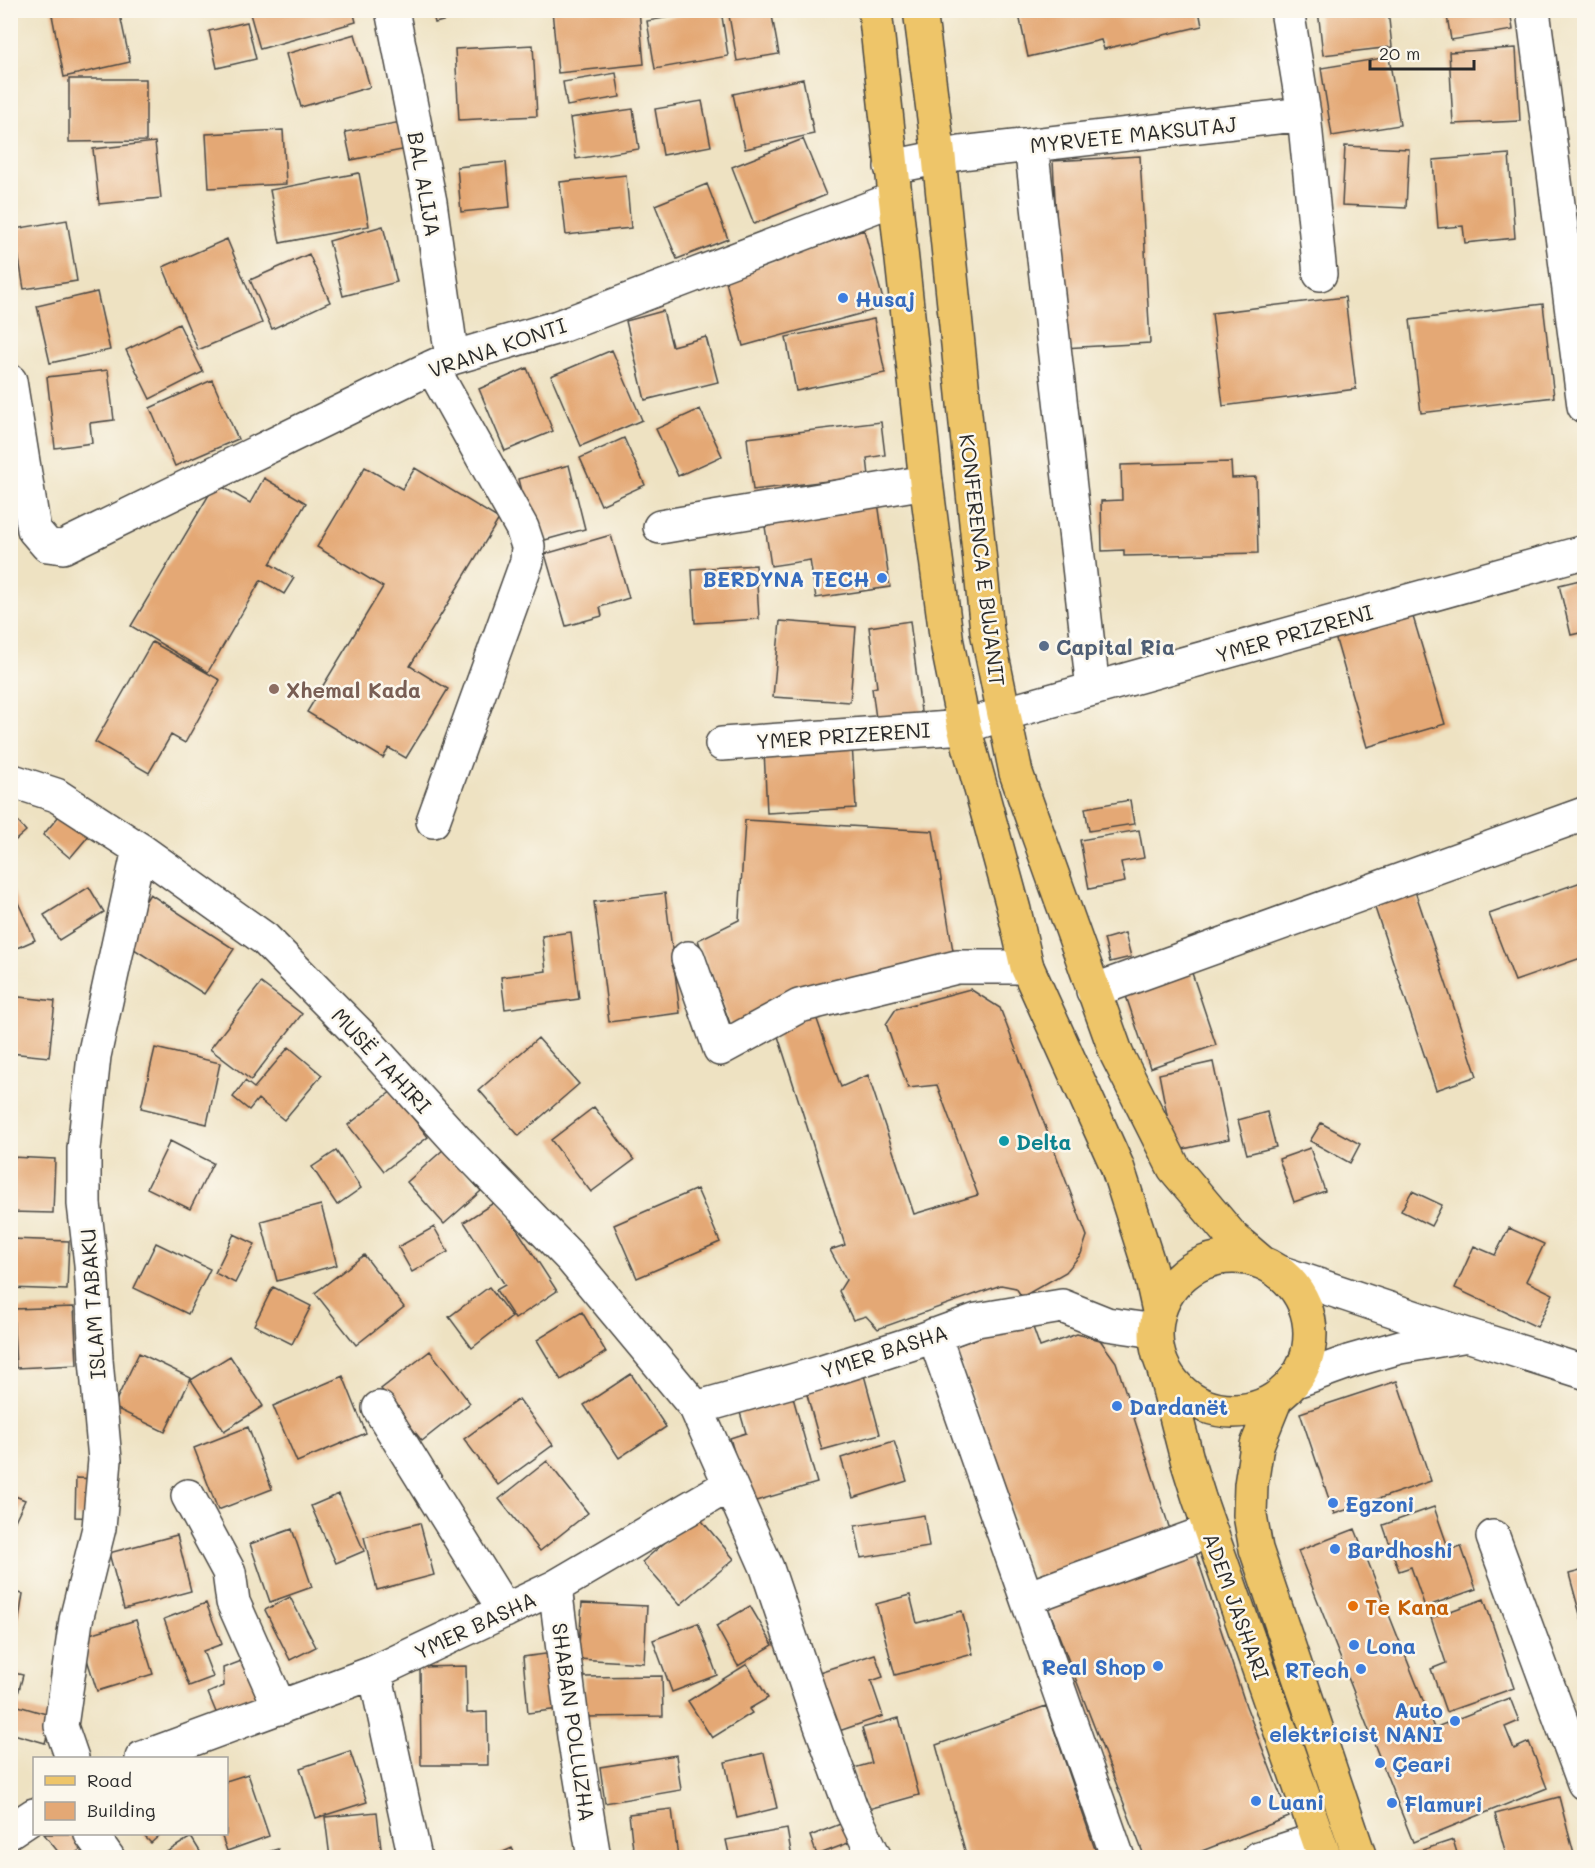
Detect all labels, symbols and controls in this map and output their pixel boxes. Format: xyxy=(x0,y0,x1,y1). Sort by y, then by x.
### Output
scale bar xyxy=(1370,33,1474,71)
text: 20 m xyxy=(1379,41,1420,65)
street label: MYRVETE MAKSUTAJ xyxy=(1028,110,1238,158)
street label: BAL ALIJA xyxy=(402,129,448,239)
place label: Husaj xyxy=(855,285,915,312)
marker: Husaj xyxy=(836,291,850,305)
street label: VRANA KONTI xyxy=(425,311,569,383)
street label: KONFERENCA E BUJANIT xyxy=(954,432,1012,688)
place label: BERDYNA TECH xyxy=(703,565,870,592)
marker: BERDYNA TECH xyxy=(875,571,889,585)
street label: YMER PRIZRENI xyxy=(1212,598,1376,668)
place label: Capital Ria xyxy=(1056,633,1175,660)
marker: Capital Ria xyxy=(1037,639,1051,653)
place label: Xhemal Kada xyxy=(286,676,421,703)
marker: Xhemal Kada xyxy=(267,682,281,696)
street label: YMER PRIZERENI xyxy=(755,715,931,755)
street label: MUSË TAHIRI xyxy=(326,1002,438,1118)
place label: Delta xyxy=(1016,1128,1072,1155)
marker: Delta xyxy=(997,1134,1011,1148)
street label: ISLAM TABAKU xyxy=(73,1228,111,1380)
street label: YMER BASHA xyxy=(817,1318,951,1384)
place label: Dardanët xyxy=(1129,1393,1228,1420)
marker: Dardanët xyxy=(1110,1399,1124,1413)
place label: Egzoni xyxy=(1345,1490,1415,1517)
marker: Egzoni xyxy=(1326,1496,1340,1510)
street label: ADEM JASHARI xyxy=(1198,1529,1276,1683)
place label: Bardhoshi xyxy=(1347,1536,1453,1563)
marker: Bardhoshi xyxy=(1328,1542,1342,1556)
street label: YMER BASHA xyxy=(410,1585,540,1665)
place label: Te Kana xyxy=(1365,1593,1449,1620)
marker: Te Kana xyxy=(1346,1599,1360,1613)
street label: SHABAN POLLUZHA xyxy=(547,1621,601,1823)
place label: Lona xyxy=(1366,1632,1416,1659)
marker: Lona xyxy=(1347,1638,1361,1652)
place label: Real Shop xyxy=(1042,1653,1146,1680)
place label: RTech xyxy=(1285,1656,1349,1683)
marker: Real Shop xyxy=(1151,1659,1165,1673)
marker: RTech xyxy=(1354,1662,1368,1676)
place label: Auto elektricist NANI xyxy=(1269,1696,1443,1747)
marker: Auto elektricist NANI xyxy=(1448,1714,1462,1728)
place label: Çeari xyxy=(1392,1750,1451,1777)
marker: Çeari xyxy=(1373,1756,1387,1770)
legend xyxy=(33,1757,228,1835)
text: Road xyxy=(87,1768,132,1792)
place label: Luani xyxy=(1268,1788,1324,1815)
place label: Flamuri xyxy=(1404,1790,1483,1817)
marker: Luani xyxy=(1249,1794,1263,1808)
marker: Flamuri xyxy=(1385,1796,1399,1810)
text: Building xyxy=(87,1798,155,1822)

